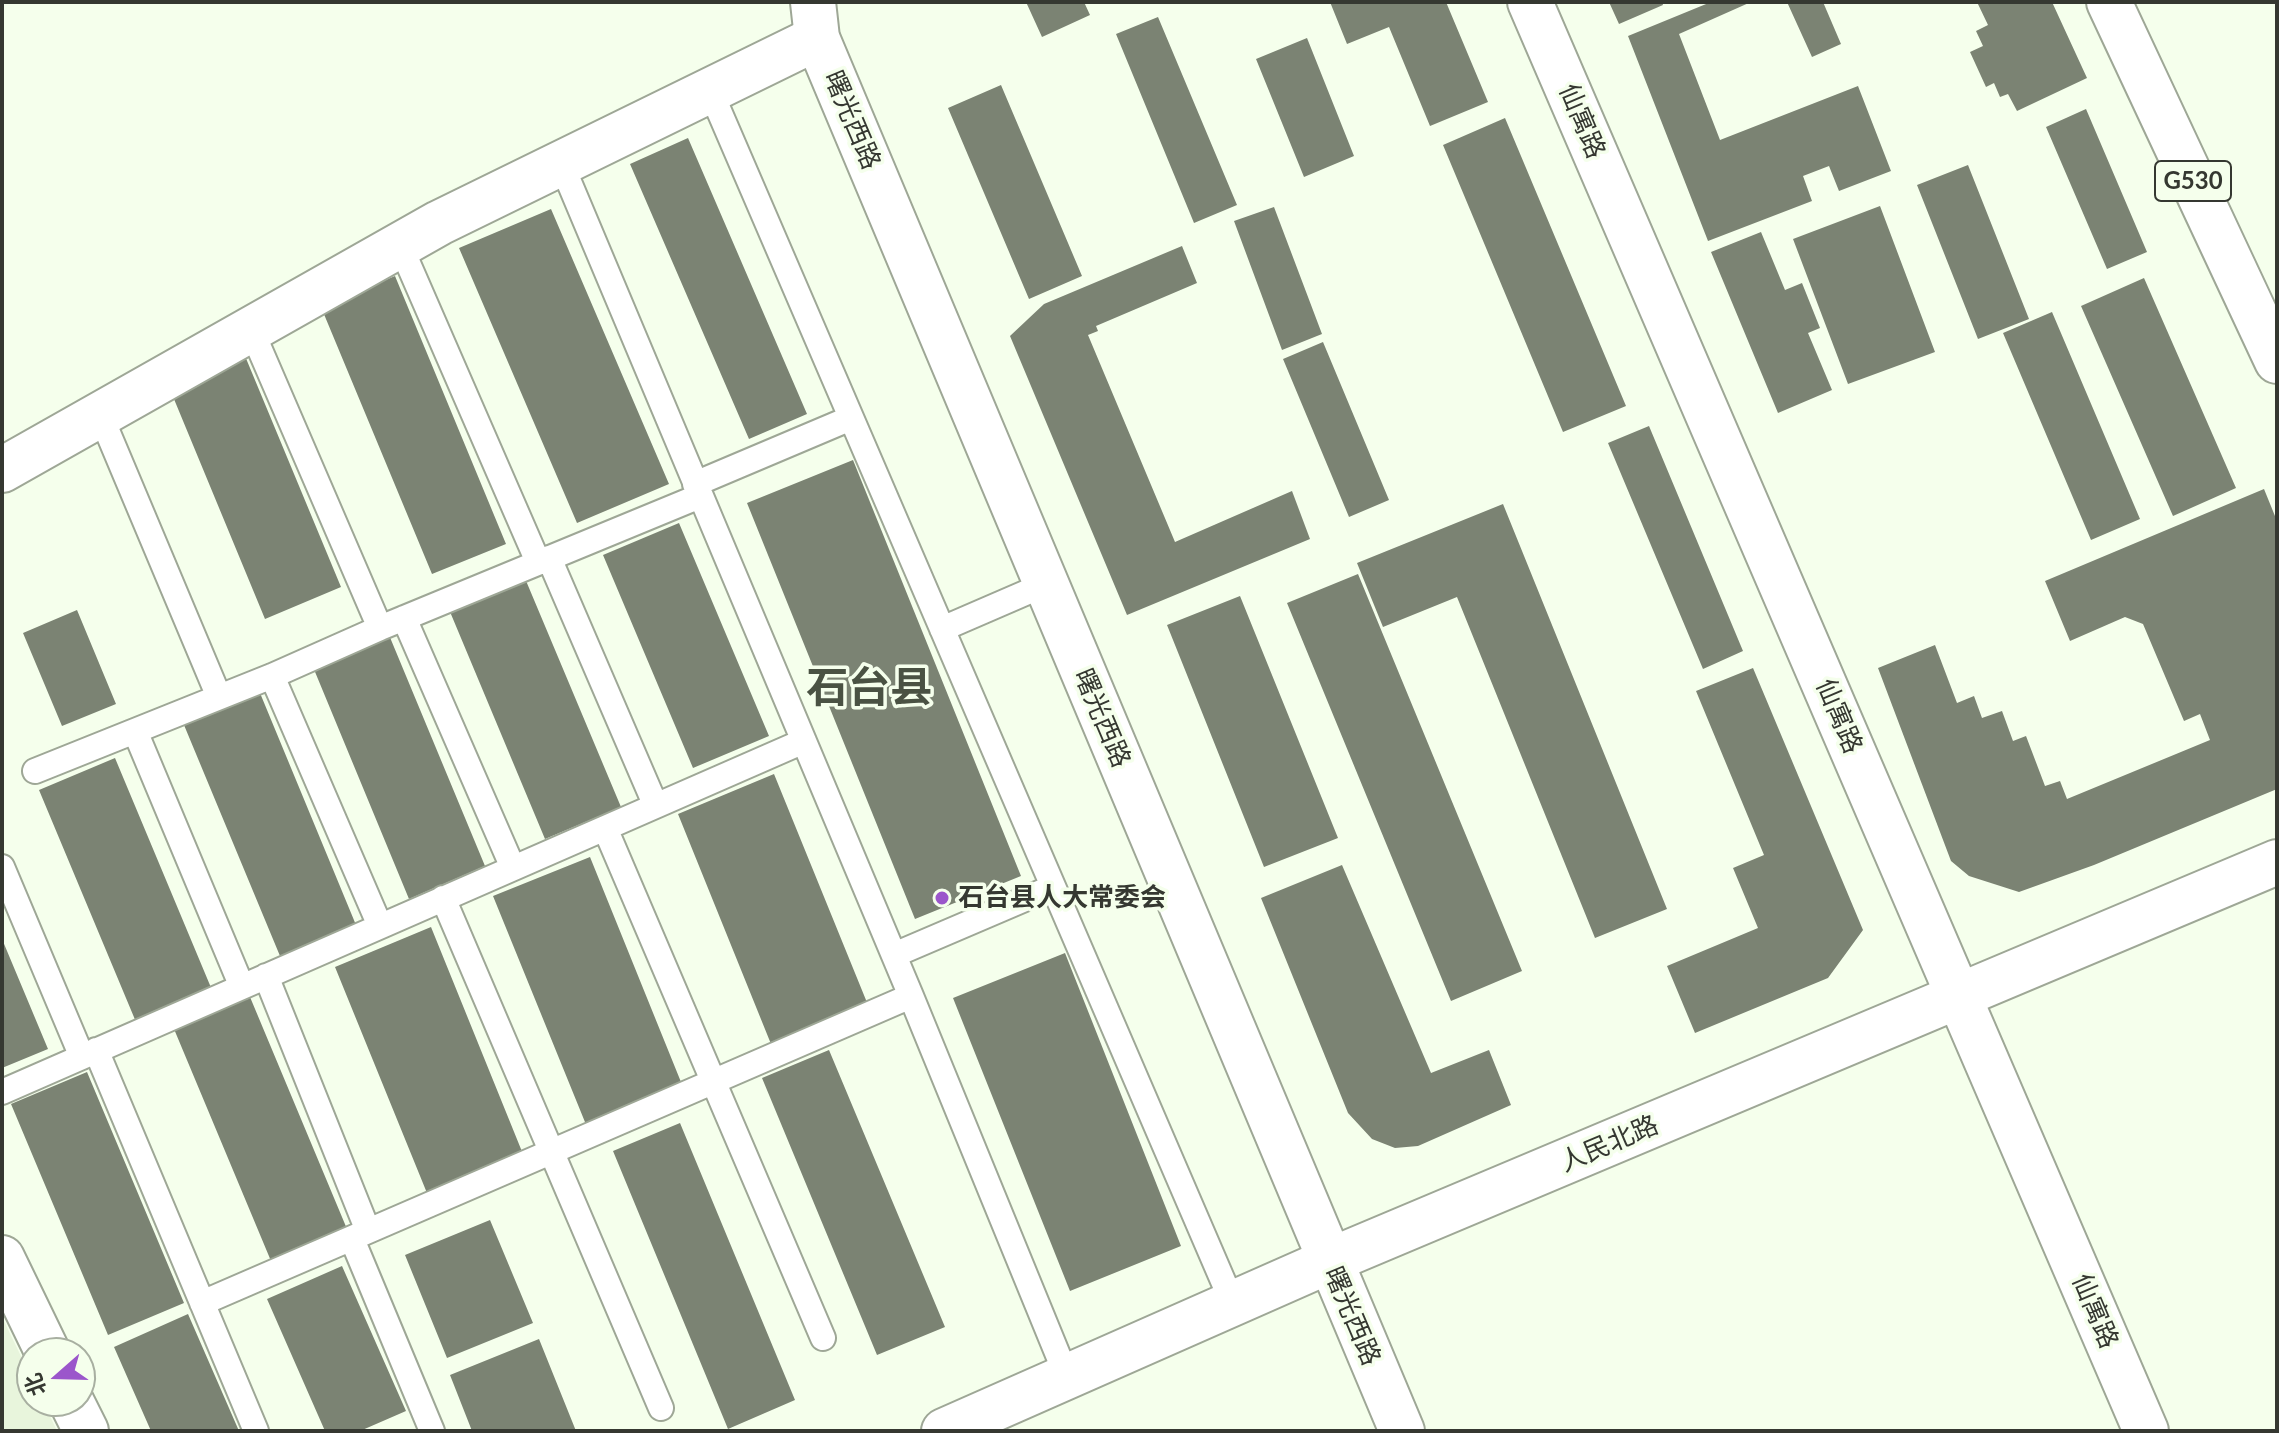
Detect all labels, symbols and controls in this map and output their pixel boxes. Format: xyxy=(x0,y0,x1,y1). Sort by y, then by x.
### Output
street label: 曙光西路 xyxy=(817,66,887,174)
street label: 仙寓路 xyxy=(1552,79,1612,163)
road number: G530 xyxy=(2155,161,2231,201)
district label: 石台县 xyxy=(806,663,932,713)
street label: 曙光西路 xyxy=(1067,664,1137,772)
street label: 仙寓路 xyxy=(1809,674,1869,758)
place label: 石台县人大常委会 xyxy=(958,882,1166,914)
marker: 石台县人大常委会 xyxy=(933,889,951,907)
street label: 人民北路 xyxy=(1555,1109,1663,1179)
street label: 曙光西路 xyxy=(1317,1262,1387,1370)
street label: 仙寓路 xyxy=(2065,1269,2125,1353)
north arrow xyxy=(16,1337,96,1417)
text: 北 xyxy=(18,1370,51,1400)

